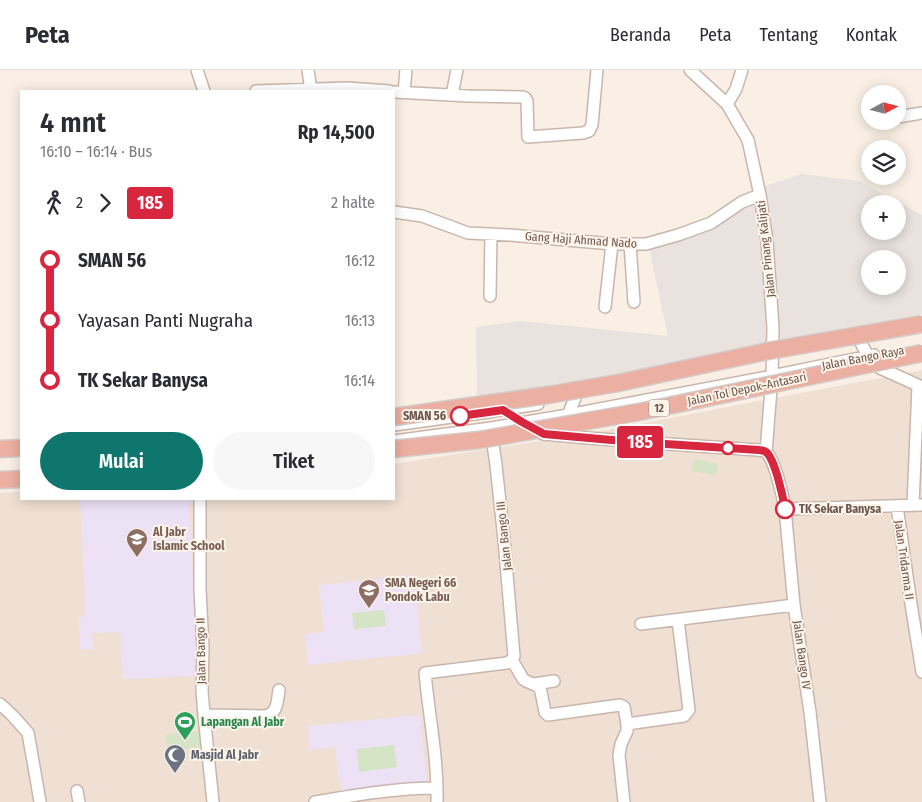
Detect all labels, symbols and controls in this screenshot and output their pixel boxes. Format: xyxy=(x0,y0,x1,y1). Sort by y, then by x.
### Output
text: Peta xyxy=(25,21,70,49)
text: Beranda xyxy=(610,24,671,46)
text: Peta xyxy=(699,24,732,46)
text: Tentang xyxy=(760,24,818,46)
text: Kontak xyxy=(846,24,897,46)
north arrow xyxy=(861,85,906,130)
map controls xyxy=(861,85,906,295)
text: 4 mnt xyxy=(40,106,106,139)
text: Rp 14,500 xyxy=(298,121,375,144)
button: layers xyxy=(861,140,906,185)
text: 16:10 – 16:14 · Bus xyxy=(40,142,152,161)
icon: walk xyxy=(40,189,68,217)
icon: forward xyxy=(91,189,119,217)
text: 185 xyxy=(137,192,163,214)
text: 2 xyxy=(76,193,83,212)
text: 2 halte xyxy=(331,193,375,212)
button: + xyxy=(861,195,906,240)
street label: Jalan Pinang Kalijati xyxy=(754,200,778,298)
street label: Gang Haji Ahmad Nado xyxy=(524,229,638,251)
text: SMAN 56 xyxy=(78,249,146,272)
button: − xyxy=(861,250,906,295)
text: 16:12 xyxy=(345,251,375,270)
text: Yayasan Panti Nugraha xyxy=(78,309,253,332)
text: 16:13 xyxy=(345,311,375,330)
street label: Jalan Bango Raya xyxy=(821,343,906,373)
text: TK Sekar Banysa xyxy=(78,369,208,392)
street label: Jalan Tol Depok–Antasari xyxy=(686,370,808,408)
text: 16:14 xyxy=(344,371,375,390)
road number: 12 xyxy=(649,399,669,416)
marker: SMAN 56 xyxy=(450,406,470,426)
place label: SMAN 56 xyxy=(403,409,446,423)
line badge: 185 xyxy=(611,426,669,458)
text: 185 xyxy=(627,431,653,453)
button: Mulai xyxy=(40,432,203,490)
button: Tiket xyxy=(213,432,375,490)
unlabelled marker xyxy=(721,441,735,455)
marker: TK Sekar Banysa xyxy=(775,499,795,519)
street label: Jalan Bango III xyxy=(493,500,515,572)
place label: TK Sekar Banysa xyxy=(799,502,881,516)
street label: Jalan Tridarma II xyxy=(891,519,917,601)
place label: Al Jabr Islamic School xyxy=(152,525,225,553)
school or university icon: Al Jabr Islamic School xyxy=(125,527,149,558)
place label: SMA Negeri 66 Pondok Labu xyxy=(385,576,456,604)
school or university icon: SMA Negeri 66 Pondok Labu xyxy=(357,578,381,609)
street label: Jalan Bango II xyxy=(193,617,209,685)
street label: Jalan Bango IV xyxy=(790,619,814,691)
sports icon: Lapangan Al Jabr xyxy=(173,710,197,741)
place label: Lapangan Al Jabr xyxy=(201,715,285,729)
mosque icon: Masjid Al Jabr xyxy=(163,743,187,774)
place label: Masjid Al Jabr xyxy=(191,748,259,762)

